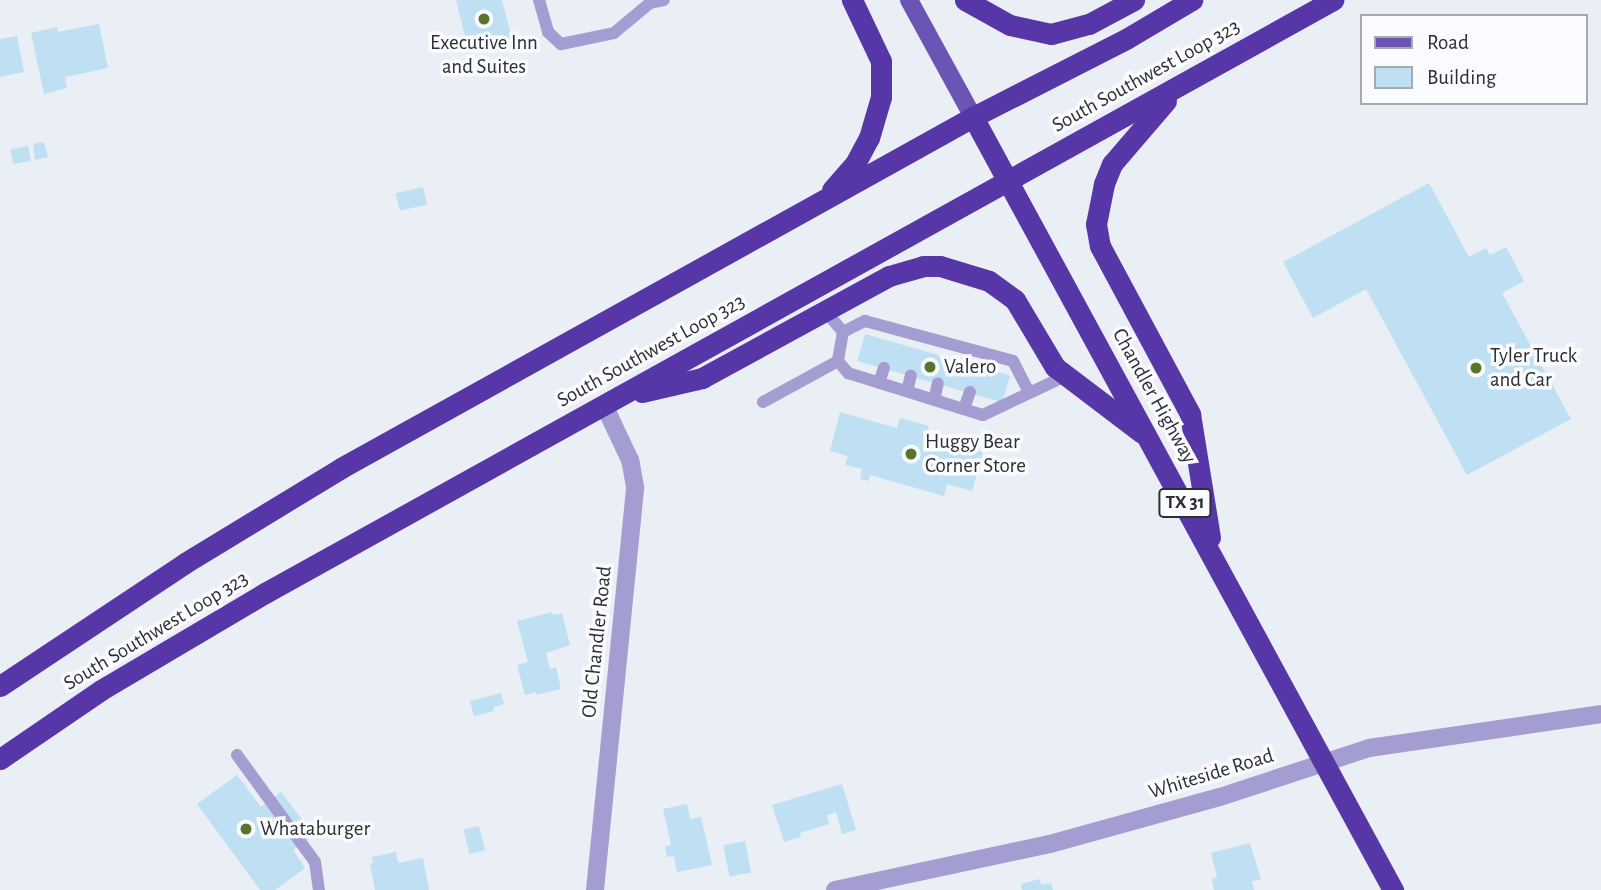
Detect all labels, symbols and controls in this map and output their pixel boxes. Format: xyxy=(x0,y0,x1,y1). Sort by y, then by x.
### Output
marker: Executive Inn and Suites xyxy=(476,11,492,27)
street label: South Southwest Loop 323 xyxy=(1048,14,1244,138)
legend xyxy=(1360,14,1587,105)
place label: Executive Inn and Suites xyxy=(430,30,538,80)
text: Road xyxy=(1427,32,1469,53)
text: Building xyxy=(1427,67,1496,88)
street label: South Southwest Loop 323 xyxy=(553,289,749,413)
street label: Chandler Highway xyxy=(1106,324,1202,468)
place label: Tyler Truck and Car xyxy=(1490,343,1577,393)
place label: Valero xyxy=(944,354,996,380)
marker: Valero xyxy=(922,359,938,375)
marker: Tyler Truck and Car xyxy=(1468,360,1484,376)
place label: Huggy Bear Corner Store xyxy=(925,429,1026,479)
marker: Huggy Bear Corner Store xyxy=(903,446,919,462)
road number: TX 31 xyxy=(1157,488,1213,518)
street label: Old Chandler Road xyxy=(576,565,618,719)
street label: South Southwest Loop 323 xyxy=(59,566,253,696)
street label: Whiteside Road xyxy=(1146,743,1276,805)
place label: Whataburger xyxy=(260,816,370,842)
marker: Whataburger xyxy=(238,821,254,837)

